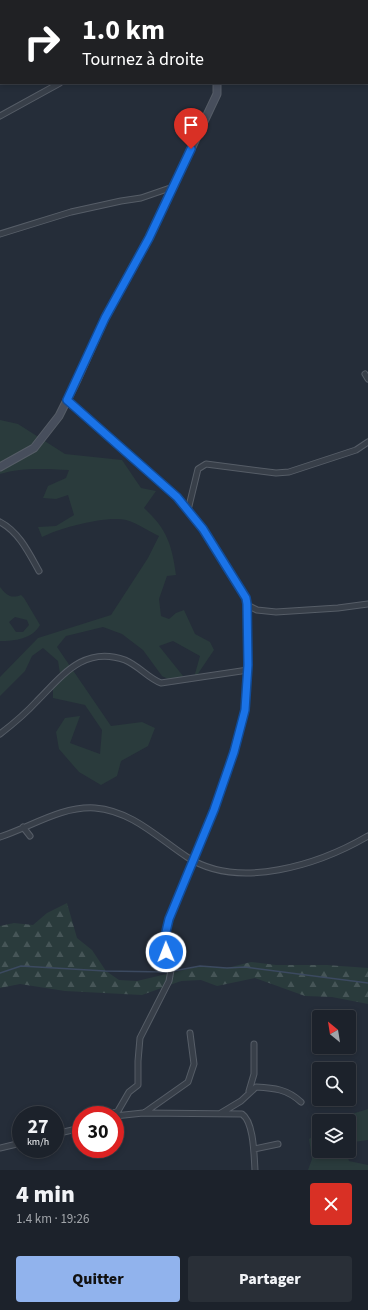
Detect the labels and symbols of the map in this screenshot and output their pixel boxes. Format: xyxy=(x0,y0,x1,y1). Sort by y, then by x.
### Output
pin xyxy=(174,108,208,149)
position arrow xyxy=(145,931,187,973)
north arrow xyxy=(312,1010,356,1054)
speed limit sign: 30 xyxy=(72,1106,124,1158)

